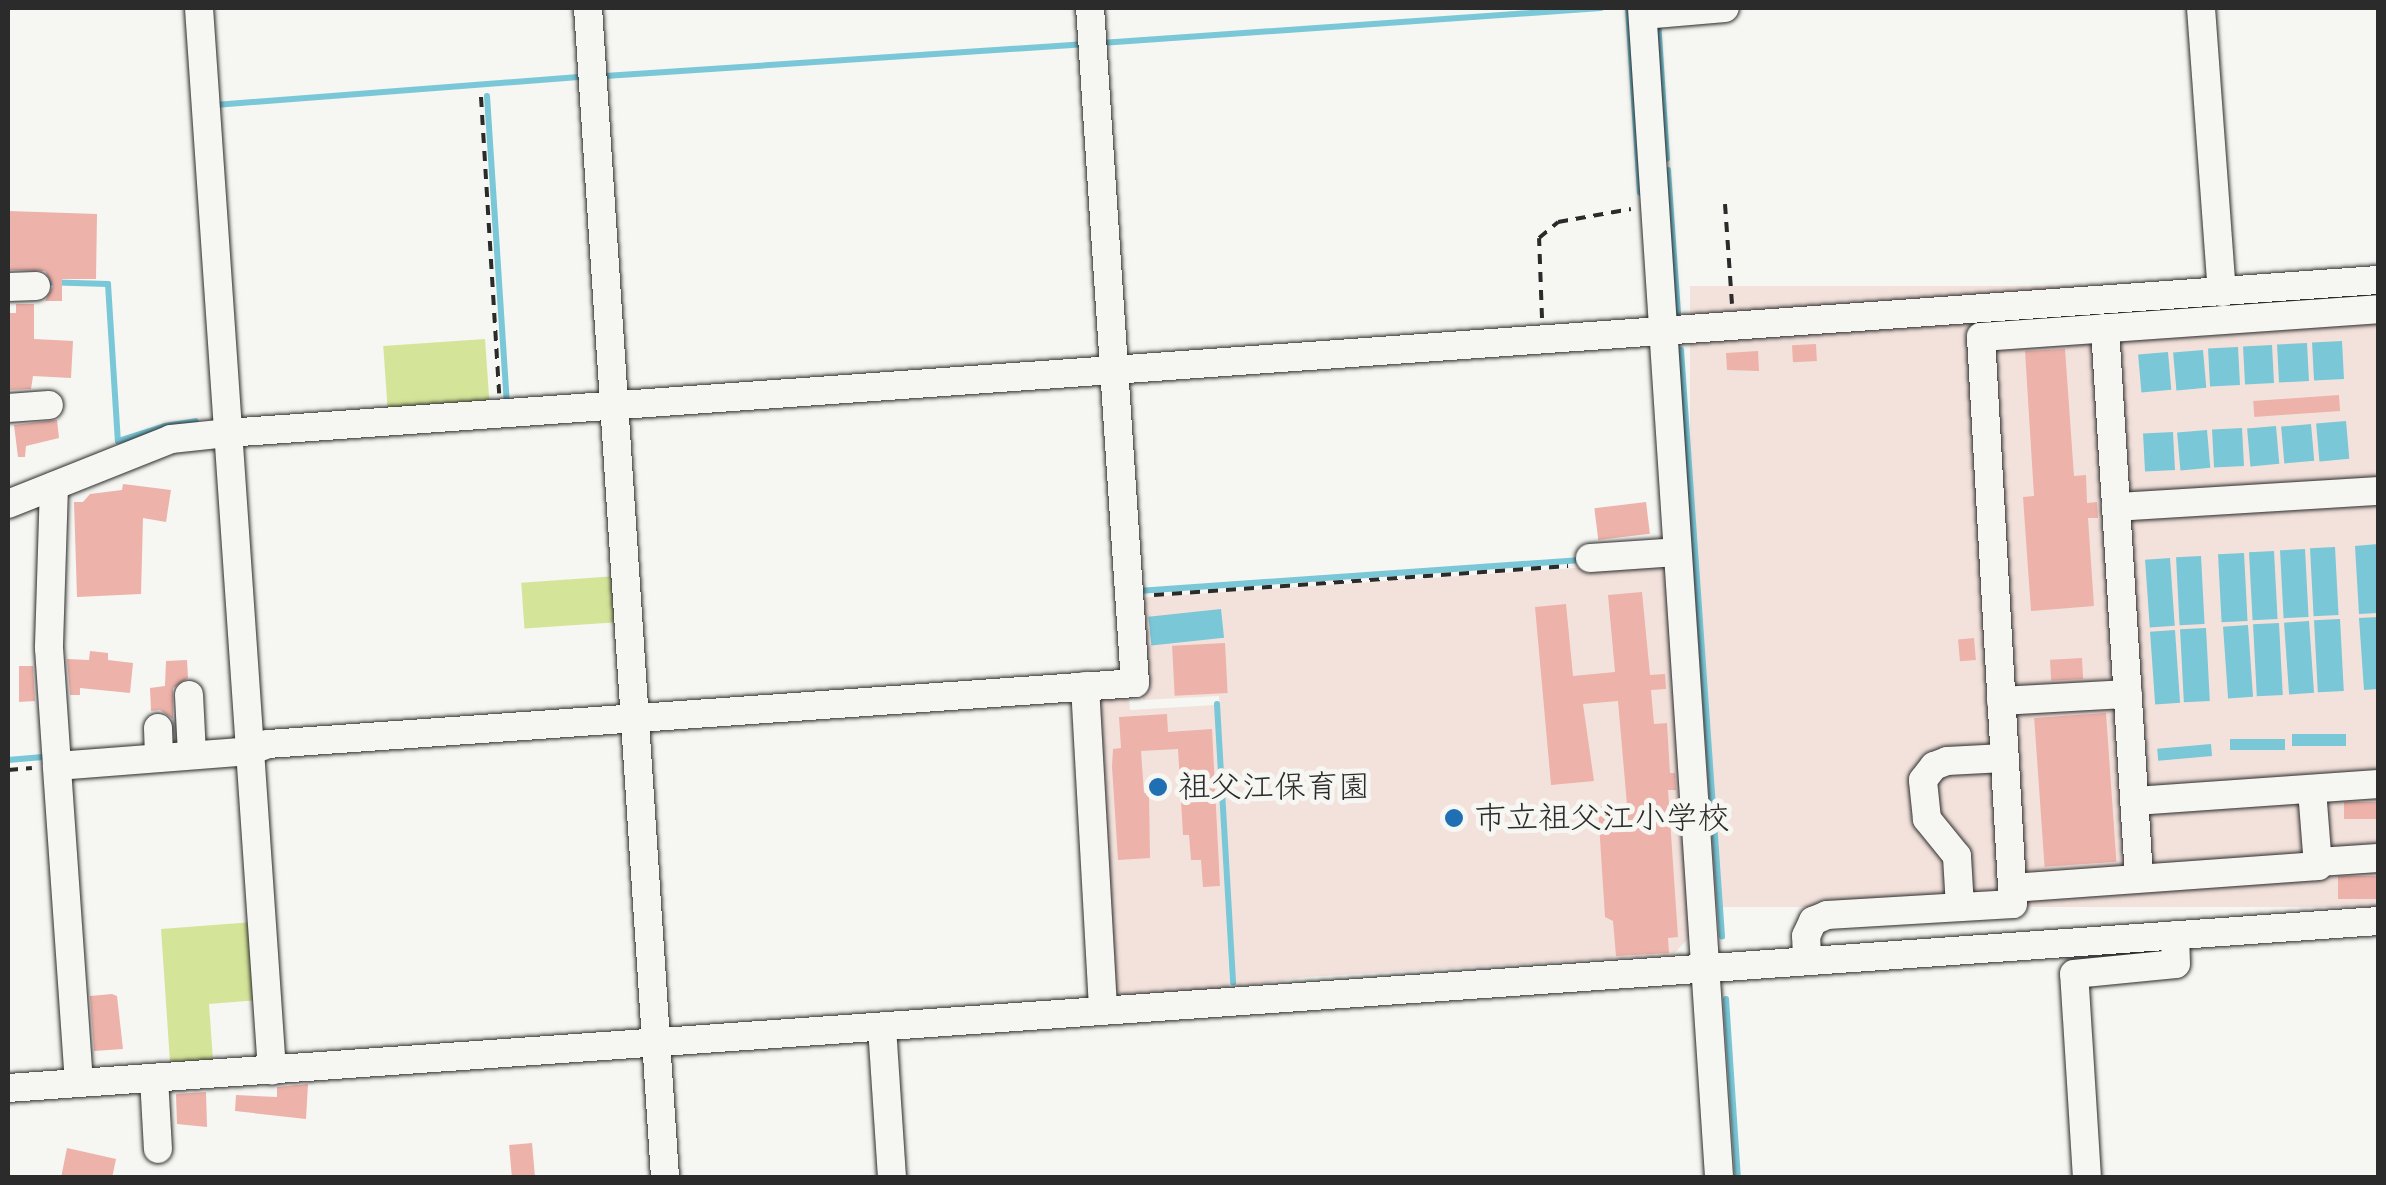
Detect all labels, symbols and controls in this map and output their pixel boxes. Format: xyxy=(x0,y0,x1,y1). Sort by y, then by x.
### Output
place label: 祖父江保育園 xyxy=(1178,768,1370,806)
marker: 祖父江保育園 xyxy=(1147,776,1169,798)
place label: 市立祖父江小学校 xyxy=(1474,799,1730,837)
marker: 市立祖父江小学校 xyxy=(1443,807,1465,829)

